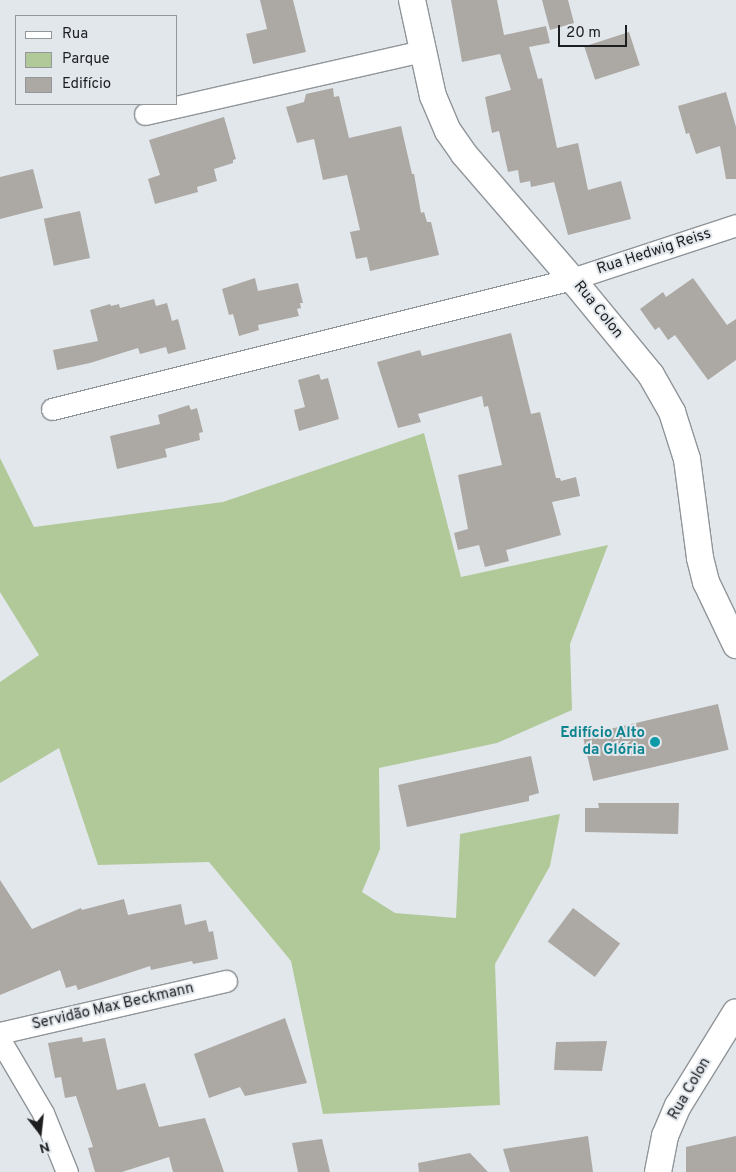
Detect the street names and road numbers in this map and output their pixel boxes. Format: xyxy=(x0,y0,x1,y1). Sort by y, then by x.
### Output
street label: Rua Hedwig Reiss xyxy=(595,225,713,279)
street label: Rua Colon xyxy=(569,278,627,342)
street label: Servidão Max Beckmann xyxy=(30,980,196,1034)
street label: Rua Colon xyxy=(665,1055,715,1123)

